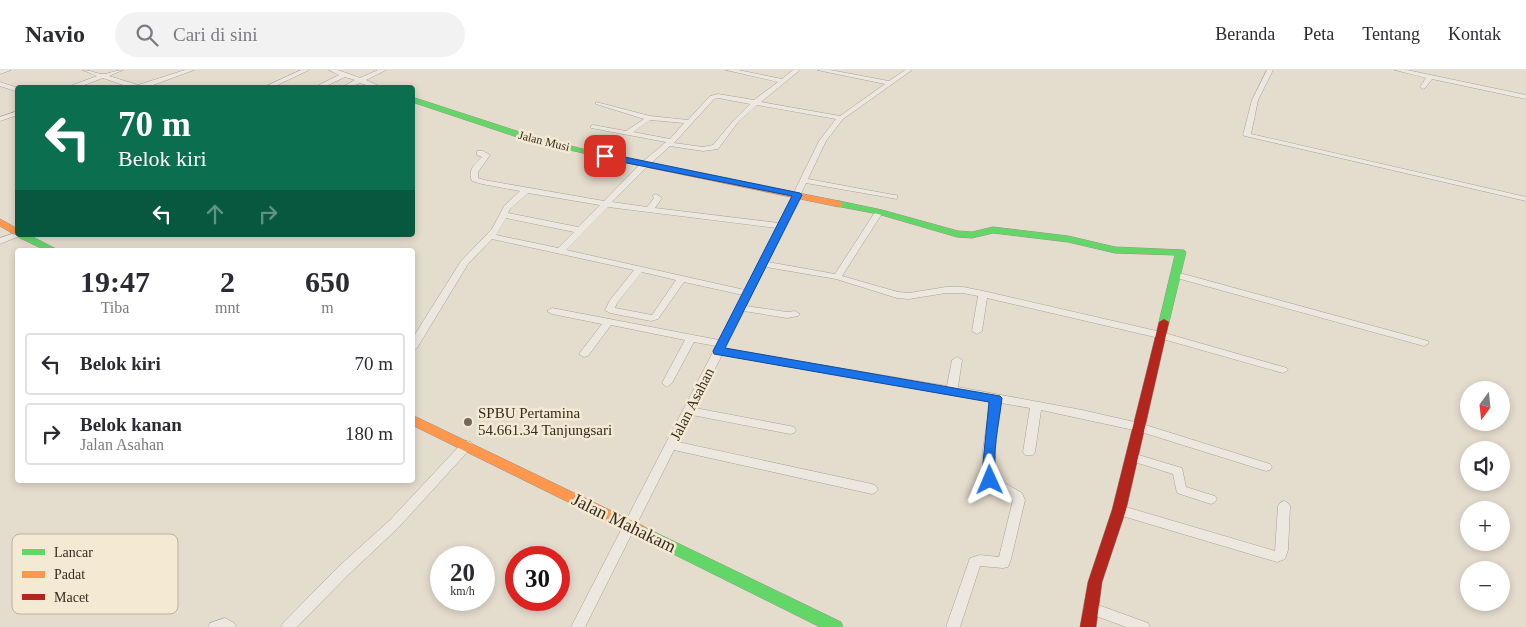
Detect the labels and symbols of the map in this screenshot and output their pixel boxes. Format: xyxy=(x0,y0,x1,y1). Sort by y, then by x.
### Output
street label: Jalan Musi xyxy=(517,128,572,154)
pin xyxy=(584,135,626,177)
street label: Jalan Asahan xyxy=(667,365,717,443)
north arrow xyxy=(1460,381,1510,431)
place label: SPBU Pertamina 54.661.34 Tanjungsari xyxy=(478,405,612,438)
marker: SPBU Pertamina 54.661.34 Tanjungsari xyxy=(462,416,474,428)
position arrow xyxy=(963,453,1015,505)
street label: Jalan Mahakam xyxy=(569,489,679,557)
legend xyxy=(12,534,178,614)
text: Lancar xyxy=(54,545,93,560)
speed limit sign: 30 xyxy=(505,546,570,611)
text: Padat xyxy=(54,567,85,582)
text: Macet xyxy=(54,590,89,605)

